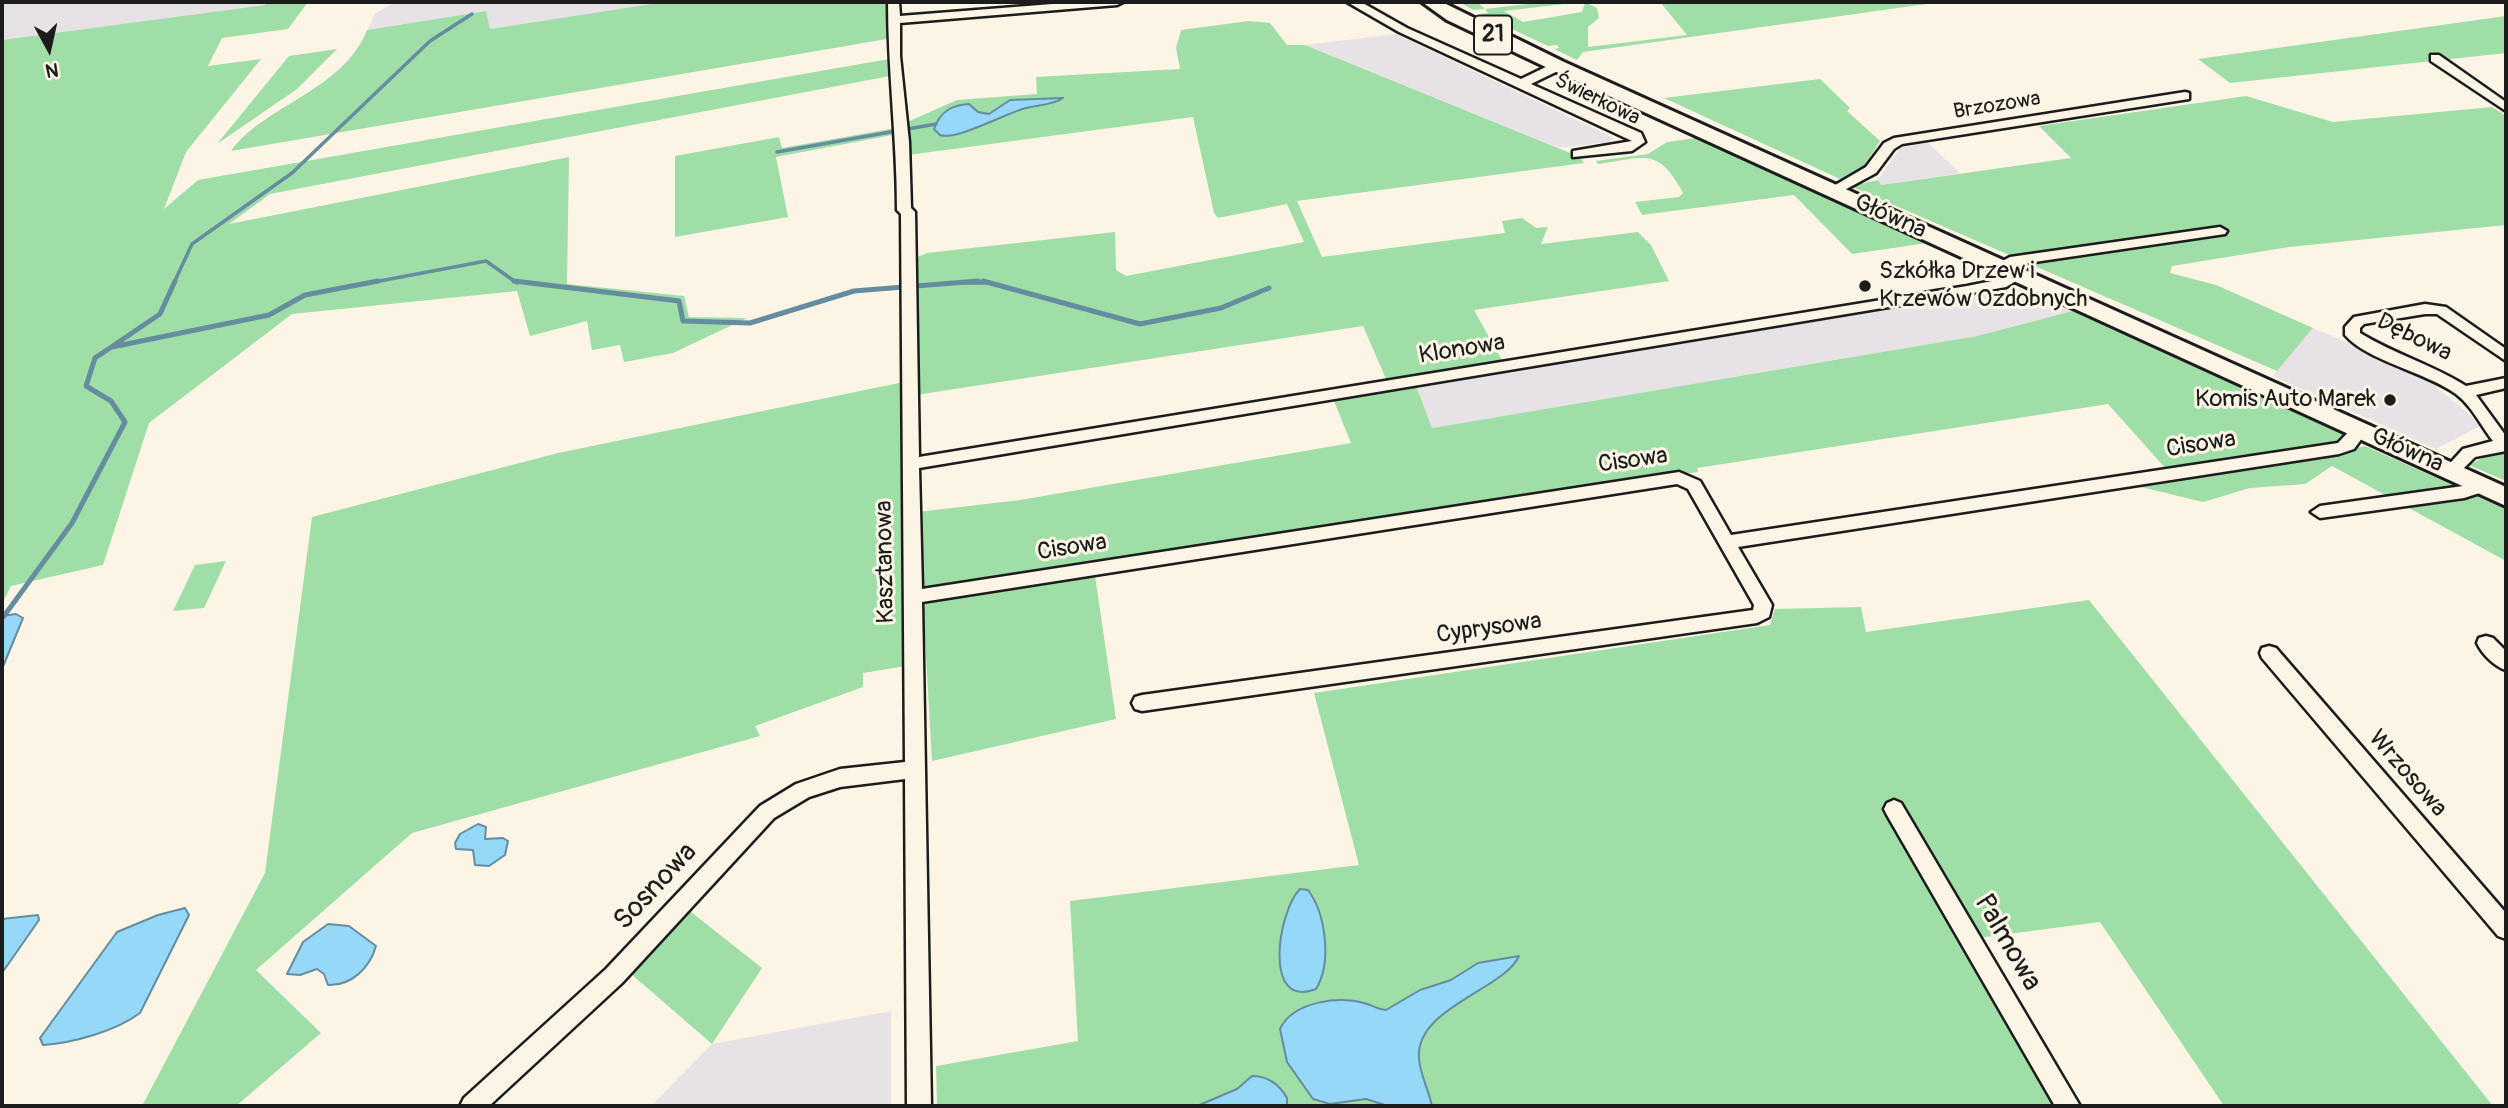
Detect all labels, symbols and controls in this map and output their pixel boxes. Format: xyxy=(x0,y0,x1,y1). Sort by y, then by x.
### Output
north arrow xyxy=(14,14,84,84)
road number: 21 xyxy=(1474,16,1512,54)
text: N xyxy=(44,57,60,83)
street label: Świerkowa xyxy=(1550,69,1644,131)
street label: Brzozowa xyxy=(1952,87,2042,125)
street label: Główna xyxy=(1849,188,1931,246)
place label: Szkółka Drzew i Krzewów Ozdobnych xyxy=(1879,258,2088,314)
marker: Szkółka Drzew i Krzewów Ozdobnych xyxy=(1857,278,1873,294)
street label: Dębowa xyxy=(2372,308,2456,368)
street label: Klonowa xyxy=(1417,329,1507,371)
place label: Komis Auto Marek xyxy=(2195,386,2376,414)
marker: Komis Auto Marek xyxy=(2382,392,2398,408)
street label: Główna xyxy=(2366,422,2448,480)
street label: Cisowa xyxy=(2164,425,2238,465)
street label: Cisowa xyxy=(1596,442,1670,480)
street label: Kasztanowa xyxy=(871,500,901,624)
street label: Cisowa xyxy=(1035,528,1109,568)
street label: Cyprysowa xyxy=(1435,607,1543,651)
street label: Wrzosowa xyxy=(2362,725,2452,823)
street label: Sosnowa xyxy=(607,836,705,938)
street label: Palmowa xyxy=(1966,889,2048,997)

